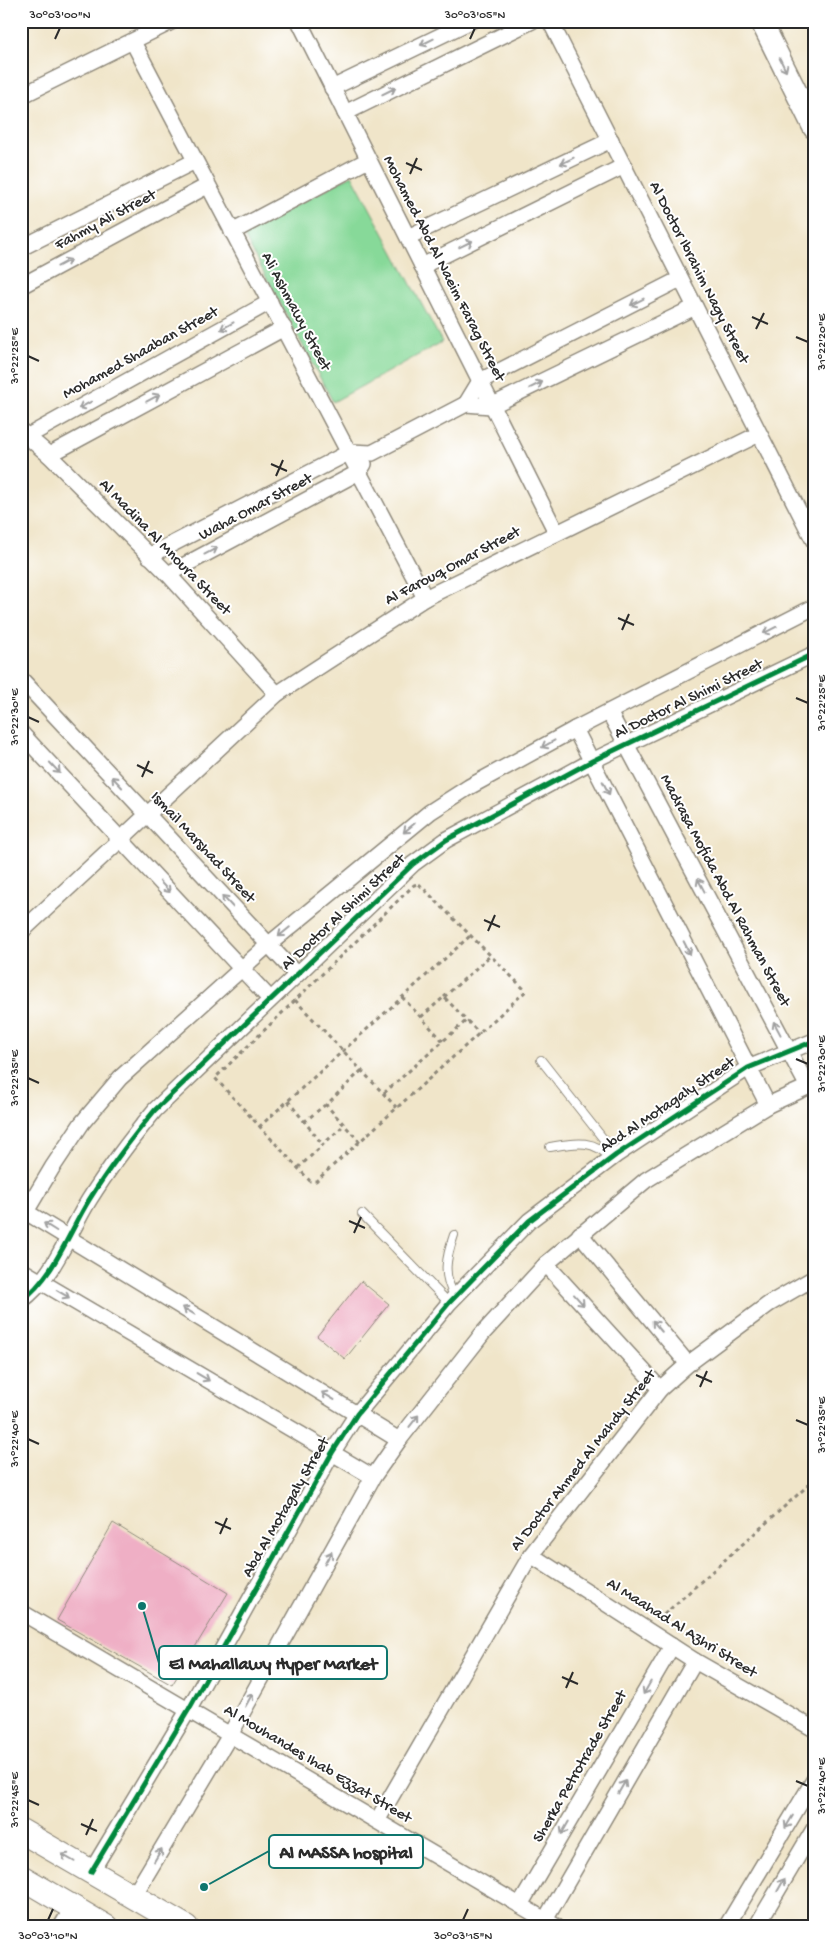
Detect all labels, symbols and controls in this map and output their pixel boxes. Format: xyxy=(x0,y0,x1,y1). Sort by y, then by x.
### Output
text: 30°03'00"N xyxy=(29,9,91,23)
text: 30°03'05"N xyxy=(444,9,505,23)
one-way arrow xyxy=(420,38,435,48)
one-way arrow xyxy=(779,57,788,72)
one-way arrow xyxy=(381,86,396,96)
street label: Mohamed Abd Al Naeim Farag Street xyxy=(378,153,509,386)
one-way arrow xyxy=(560,157,575,167)
street label: Al Doctor Ibrahim Nagy Street xyxy=(644,179,753,369)
street label: Fahmy Ali Street xyxy=(51,186,161,256)
one-way arrow xyxy=(458,239,473,249)
street label: Ali Ashmawy Street xyxy=(256,250,335,376)
one-way arrow xyxy=(57,258,72,268)
one-way arrow xyxy=(629,297,644,307)
street label: Mohamed Shaaban Street xyxy=(60,303,223,405)
text: 31°22'20"E xyxy=(816,313,830,371)
one-way arrow xyxy=(220,321,235,331)
text: 31°22'25"E xyxy=(9,328,23,385)
one-way arrow xyxy=(528,380,543,389)
one-way arrow xyxy=(146,393,161,403)
one-way arrow xyxy=(79,400,93,410)
street label: Waha Omar Street xyxy=(196,469,317,546)
street label: Al Madina Al Mnoura Street xyxy=(94,476,235,621)
street label: Al Farouq Omar Street xyxy=(382,523,525,611)
one-way arrow xyxy=(204,546,218,556)
one-way arrow xyxy=(763,625,778,635)
street label: Al Doctor Al Shimi Street xyxy=(612,655,768,744)
text: 31°22'25"E xyxy=(816,675,830,732)
text: 31°22'30"E xyxy=(9,688,23,746)
one-way arrow xyxy=(541,740,556,749)
one-way arrow xyxy=(49,762,61,775)
street label: Madrasa Mofida Abd Al Rahman Street xyxy=(655,772,794,1012)
one-way arrow xyxy=(111,775,123,788)
one-way arrow xyxy=(602,780,611,795)
street label: Ismail Marshad Street xyxy=(145,788,260,909)
one-way arrow xyxy=(403,823,416,834)
street label: Al Doctor Al Shimi Street xyxy=(278,850,411,975)
one-way arrow xyxy=(695,878,705,893)
one-way arrow xyxy=(159,880,171,893)
one-way arrow xyxy=(221,894,233,907)
one-way arrow xyxy=(278,926,291,937)
one-way arrow xyxy=(682,941,692,956)
one-way arrow xyxy=(772,1021,782,1036)
text: 31°22'30"E xyxy=(816,1035,830,1093)
text: 31°22'35"E xyxy=(9,1049,23,1107)
street label: Abd Al Motagaly Street xyxy=(597,1053,740,1158)
one-way arrow xyxy=(44,1221,58,1231)
one-way arrow xyxy=(56,1290,70,1300)
one-way arrow xyxy=(573,1293,585,1306)
one-way arrow xyxy=(183,1306,197,1316)
one-way arrow xyxy=(651,1320,662,1333)
street label: Al Doctor Ahmed Al Mahdy Street xyxy=(507,1365,662,1556)
one-way arrow xyxy=(196,1373,210,1383)
one-way arrow xyxy=(321,1391,335,1401)
text: 31°22'35"E xyxy=(816,1396,830,1454)
text: 31°22'40"E xyxy=(9,1410,23,1468)
one-way arrow xyxy=(409,1414,419,1428)
street label: Abd Al Motagaly Street xyxy=(239,1433,336,1581)
one-way arrow xyxy=(323,1551,333,1566)
street label: Al Maahad Al Azhri Street xyxy=(602,1575,761,1684)
callout: El Mahallawy Hyper Market xyxy=(159,1646,387,1679)
text: El Mahallawy Hyper Market xyxy=(169,1655,379,1676)
one-way arrow xyxy=(642,1681,652,1695)
street label: Sherka Petrotrade Street xyxy=(530,1686,633,1846)
one-way arrow xyxy=(245,1694,255,1708)
street label: Al Mouhandes Ihab Ezzat Street xyxy=(220,1701,416,1829)
text: 31°22'40"E xyxy=(816,1757,830,1815)
text: 31°22'45"E xyxy=(9,1772,23,1829)
one-way arrow xyxy=(617,1779,627,1794)
one-way arrow xyxy=(783,1815,793,1829)
one-way arrow xyxy=(560,1821,570,1835)
callout: Al MASSA hospital xyxy=(269,1835,423,1868)
text: Al MASSA hospital xyxy=(278,1844,413,1865)
one-way arrow xyxy=(154,1849,164,1863)
one-way arrow xyxy=(61,1853,75,1863)
one-way arrow xyxy=(777,1878,787,1892)
text: 30°03'10"N xyxy=(17,1930,78,1944)
text: 30°03'15"N xyxy=(433,1930,492,1944)

